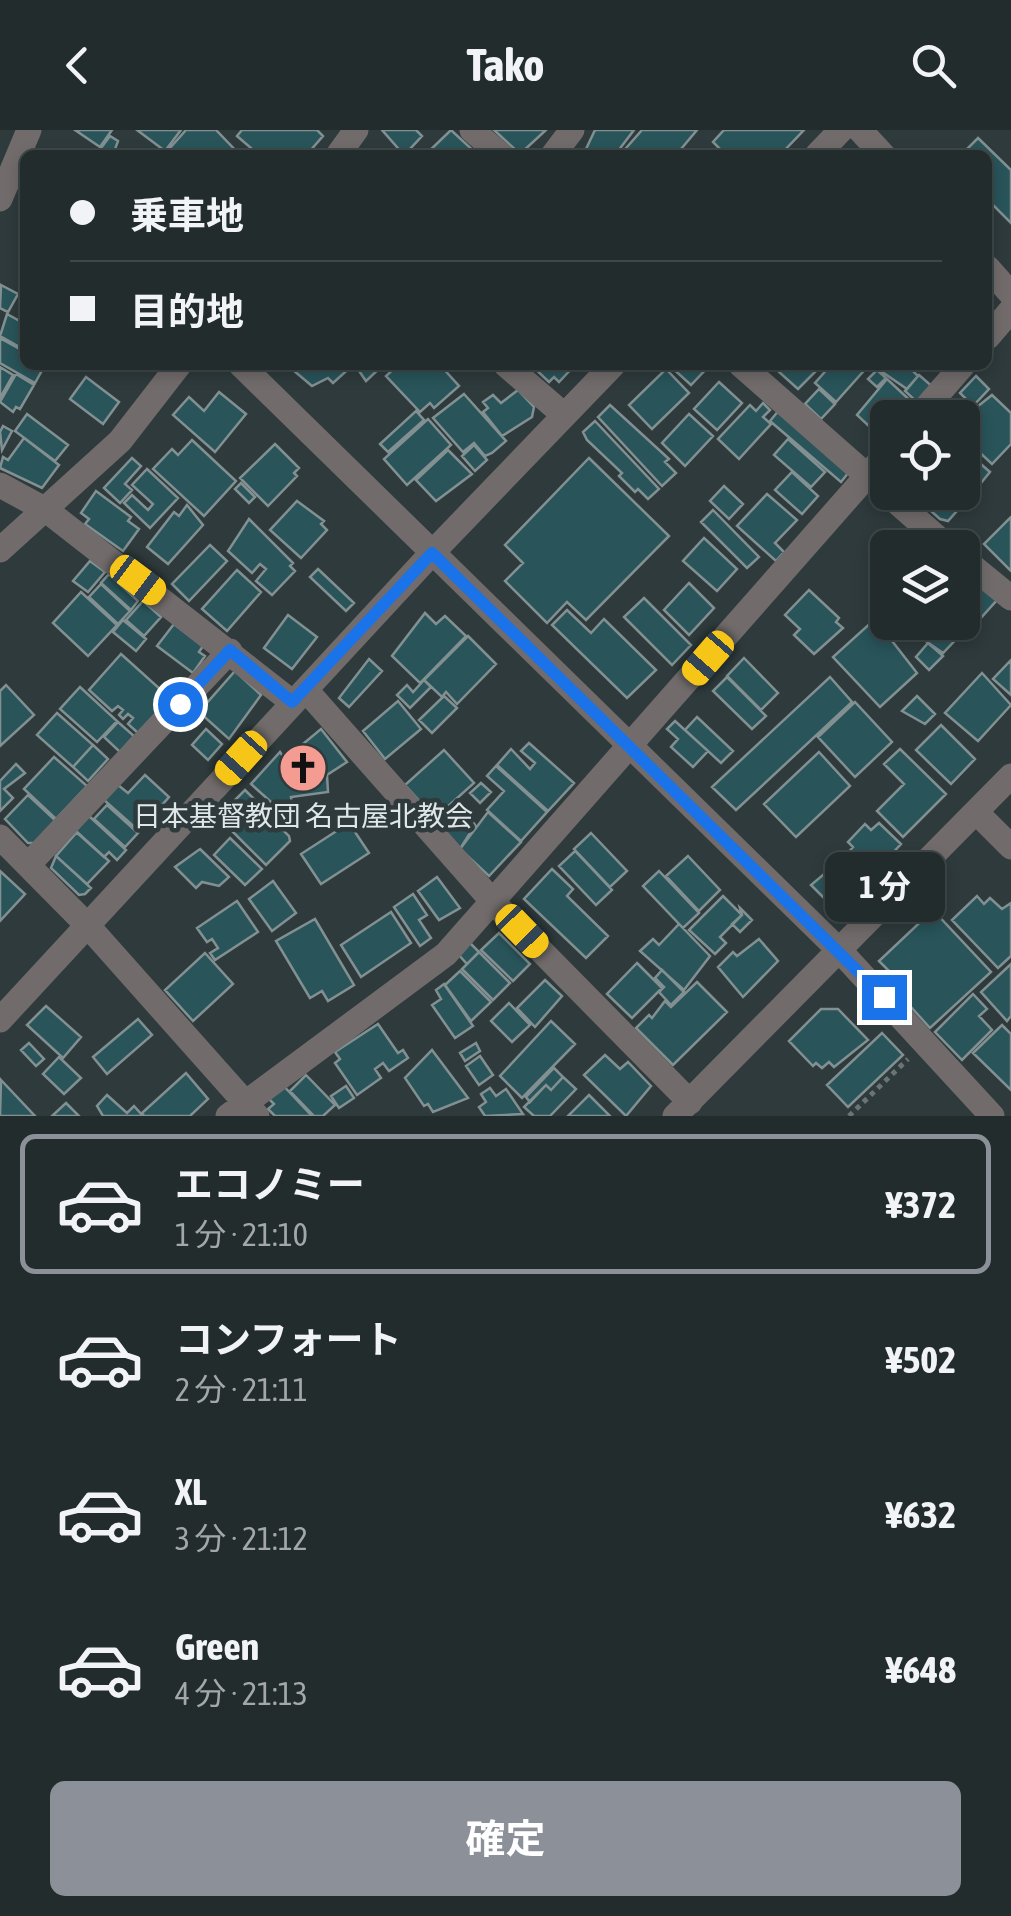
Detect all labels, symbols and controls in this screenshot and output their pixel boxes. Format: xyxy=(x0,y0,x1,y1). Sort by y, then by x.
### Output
icon: back xyxy=(50,38,105,93)
icon: search xyxy=(906,38,961,93)
text: Tako xyxy=(467,39,544,91)
text: 乗車地 xyxy=(130,194,244,237)
text: 目的地 xyxy=(130,290,244,333)
map controls xyxy=(870,400,980,640)
button: locate xyxy=(870,400,980,510)
button: layers xyxy=(870,530,980,640)
car xyxy=(105,550,171,610)
car xyxy=(677,626,739,690)
route start xyxy=(158,682,203,727)
car xyxy=(210,726,272,790)
church icon: 日本基督教団 名古屋北教会 xyxy=(277,742,329,794)
place label: 日本基督教団 名古屋北教会 xyxy=(133,800,473,832)
callout: 1 分 xyxy=(824,852,944,922)
text: 1 分 xyxy=(859,868,911,905)
car xyxy=(490,899,554,963)
route end xyxy=(862,975,907,1020)
icon: car xyxy=(55,1159,145,1249)
text: エコノミー xyxy=(175,1163,365,1206)
text: ¥372 xyxy=(886,1183,956,1226)
text: 1 分 · 21:10 xyxy=(175,1216,308,1253)
icon: car xyxy=(55,1314,145,1404)
text: コンフォート xyxy=(175,1318,402,1361)
text: ¥502 xyxy=(886,1338,956,1381)
text: 2 分 · 21:11 xyxy=(175,1371,308,1408)
icon: car xyxy=(55,1469,145,1559)
text: XL xyxy=(175,1470,207,1513)
text: ¥632 xyxy=(886,1493,956,1536)
text: 3 分 · 21:12 xyxy=(175,1520,308,1557)
icon: car xyxy=(55,1624,145,1714)
text: Green xyxy=(175,1625,259,1668)
text: ¥648 xyxy=(886,1648,956,1691)
text: 4 分 · 21:13 xyxy=(175,1675,308,1712)
button: 確定 xyxy=(50,1781,961,1896)

